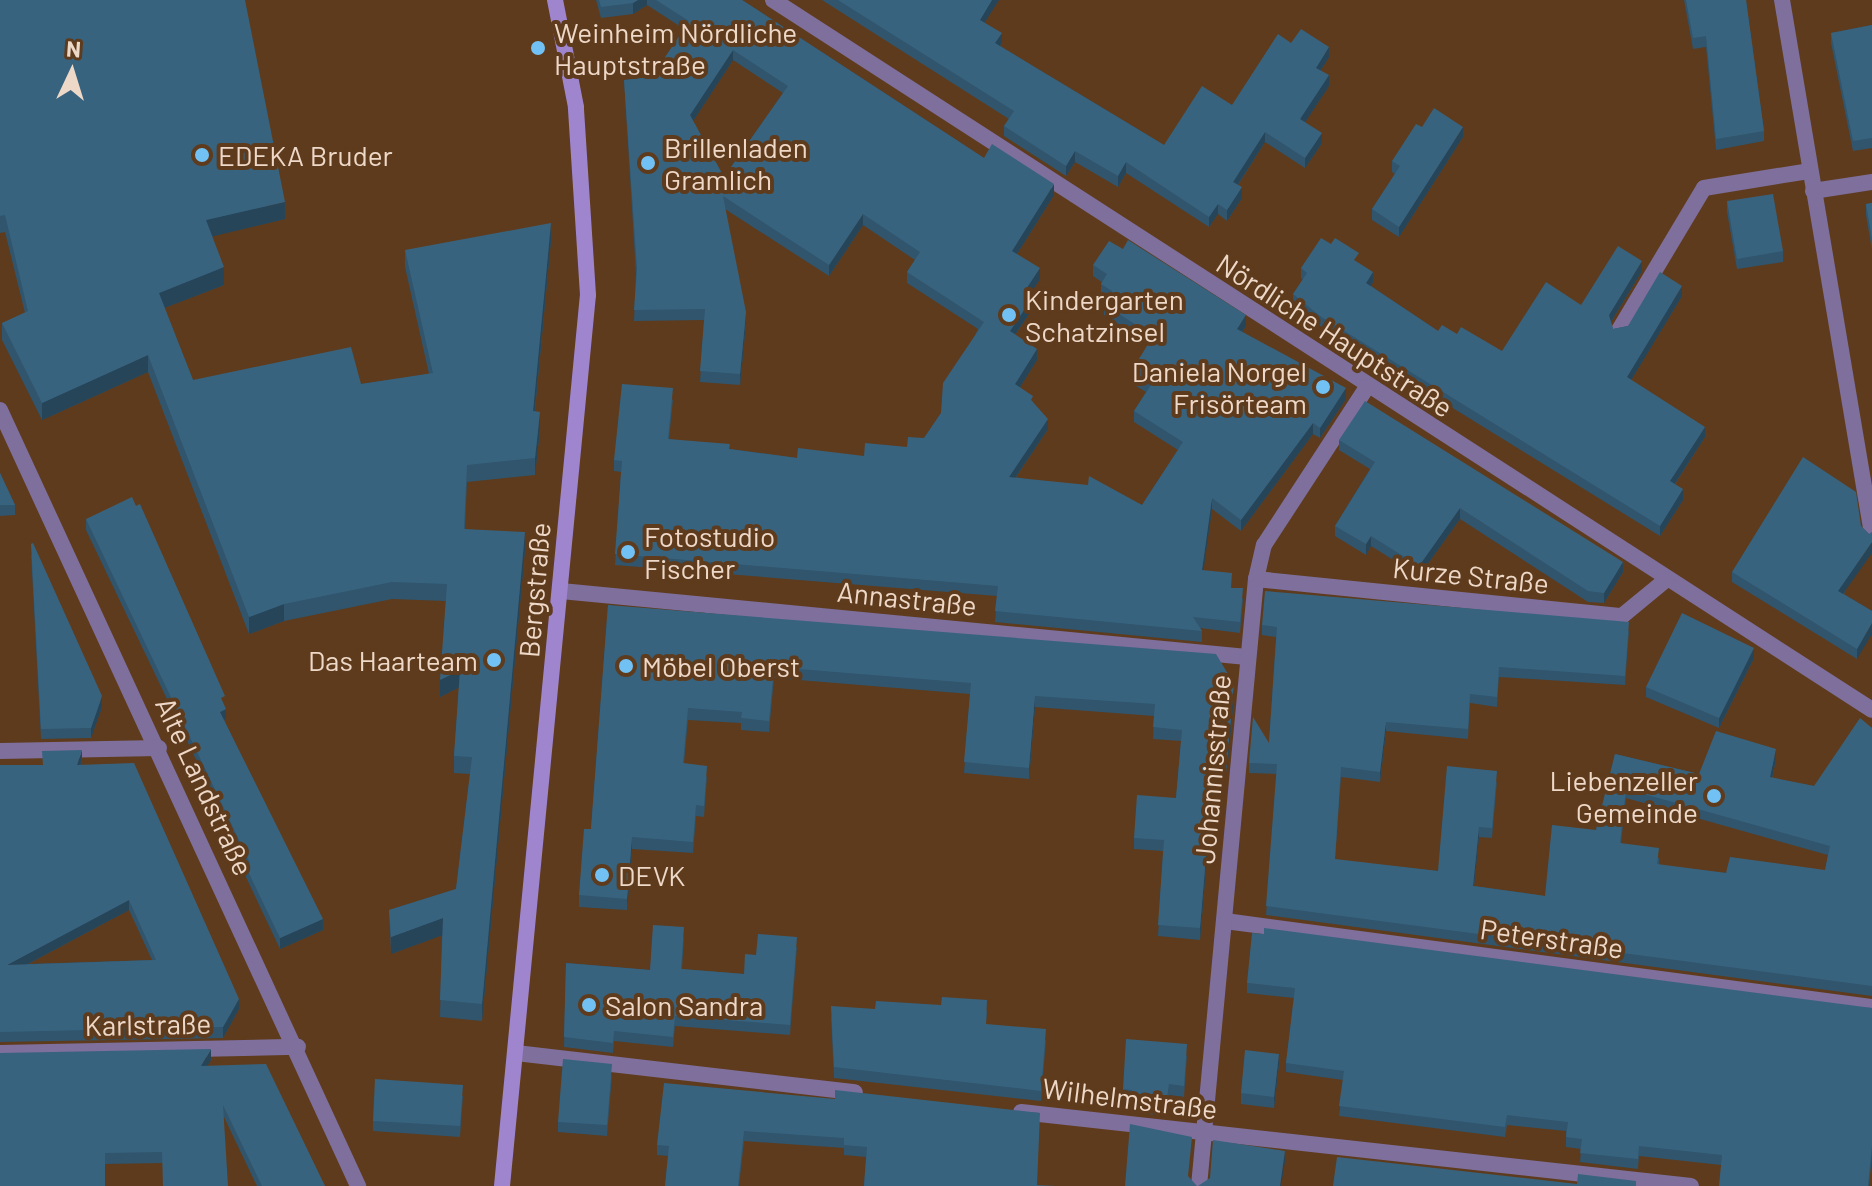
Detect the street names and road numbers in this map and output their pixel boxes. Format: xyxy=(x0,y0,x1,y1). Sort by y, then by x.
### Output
street label: Nördliche Hauptstraße xyxy=(1211,246,1459,424)
street label: Bergstraße xyxy=(511,521,557,659)
street label: Kurze Straße xyxy=(1391,550,1551,600)
street label: Annastraße xyxy=(836,574,978,622)
street label: Johannisstraße xyxy=(1187,673,1237,865)
street label: Alte Landstraße xyxy=(149,692,261,880)
street label: Peterstraße xyxy=(1478,911,1626,965)
street label: Karlstraße xyxy=(84,1006,212,1042)
street label: Wilhelmstraße xyxy=(1041,1071,1219,1125)

